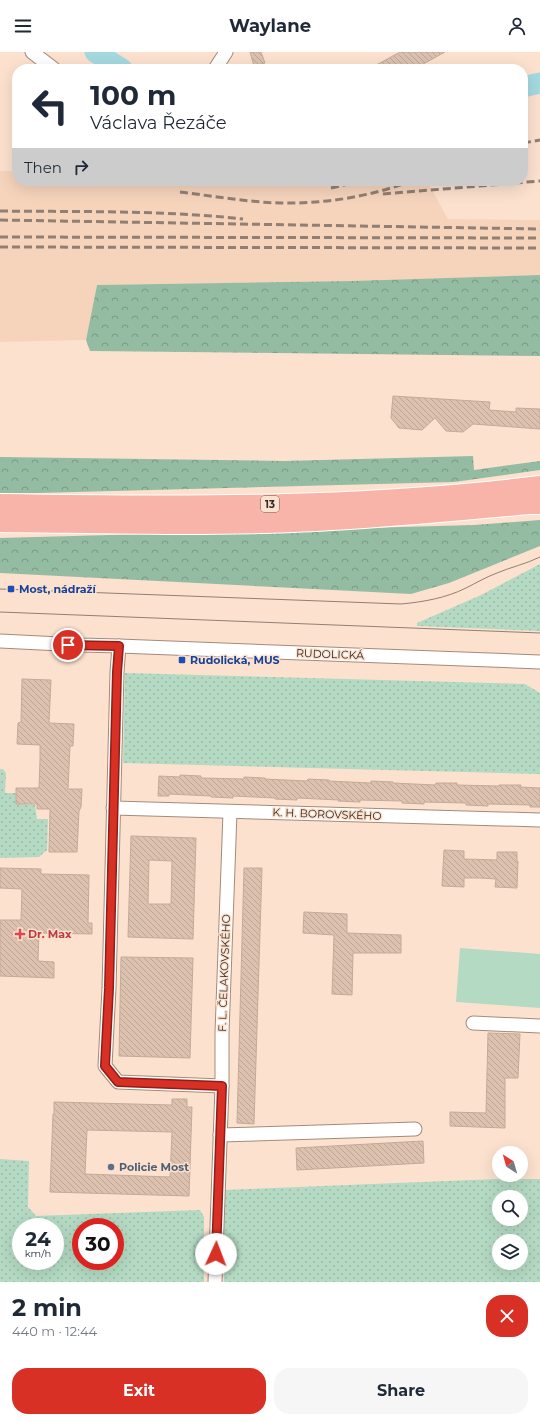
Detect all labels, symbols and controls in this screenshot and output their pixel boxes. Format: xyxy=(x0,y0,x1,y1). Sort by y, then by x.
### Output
icon: menu xyxy=(12,15,34,37)
text: Waylane xyxy=(229,15,311,37)
icon: person xyxy=(506,15,528,37)
text: 100 m xyxy=(90,78,176,112)
icon: left xyxy=(24,80,76,132)
text: Václava Řezáče xyxy=(90,112,227,134)
icon: right xyxy=(70,156,92,178)
text: Then xyxy=(24,158,62,177)
road number: 13 xyxy=(261,496,279,512)
place label: Most, nádraží xyxy=(19,582,97,596)
marker: Most, nádraží xyxy=(6,584,16,594)
pin xyxy=(51,628,85,662)
icon: arrive xyxy=(57,634,79,656)
street label: RUDOLICKÁ xyxy=(296,646,364,662)
place label: Rudolická, MUS xyxy=(190,653,280,667)
marker: Rudolická, MUS xyxy=(177,655,187,665)
street label: K. H. BOROVSKÉHO xyxy=(272,805,382,823)
street label: F. L. ČELAKOVSKÉHO xyxy=(215,914,233,1032)
place label: Dr. Max xyxy=(28,927,72,941)
marker: Dr. Max xyxy=(15,929,25,939)
north arrow xyxy=(492,1146,528,1182)
map controls xyxy=(492,1146,528,1270)
place label: Policie Most xyxy=(119,1160,189,1174)
marker: Policie Most xyxy=(106,1162,116,1172)
button: search xyxy=(492,1190,528,1226)
speed limit sign: 30 xyxy=(72,1218,124,1270)
text: 24 xyxy=(25,1227,51,1251)
position arrow xyxy=(195,1233,237,1275)
button: layers xyxy=(492,1234,528,1270)
text: km/h xyxy=(25,1247,51,1260)
text: 2 min xyxy=(12,1293,82,1322)
button: close xyxy=(486,1295,528,1337)
text: 440 m · 12:44 xyxy=(12,1323,97,1339)
button: Exit xyxy=(12,1368,266,1414)
button: Share xyxy=(274,1368,528,1414)

